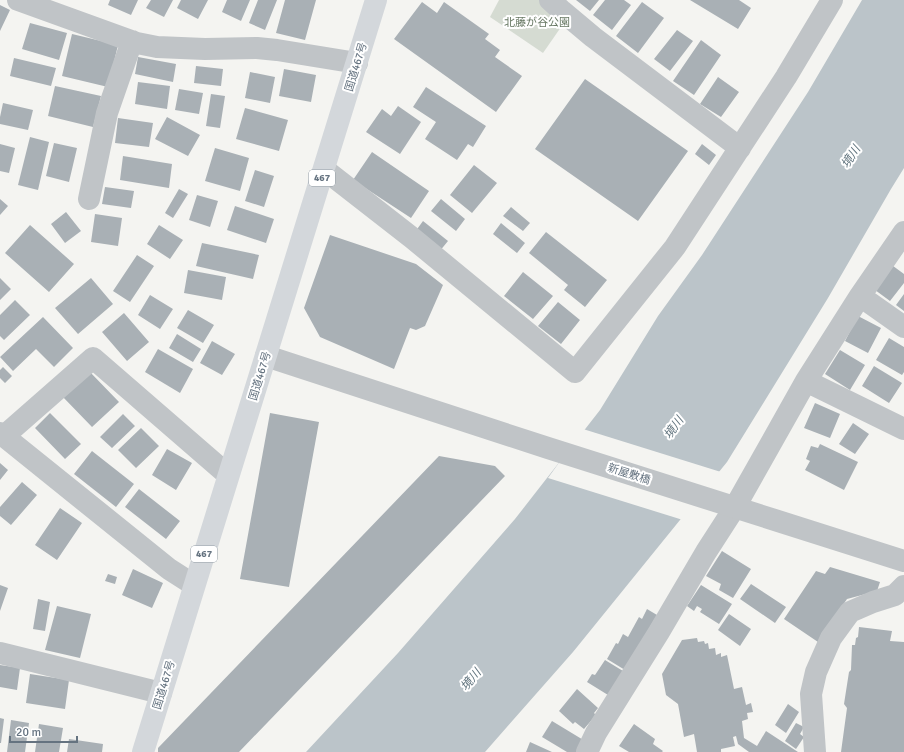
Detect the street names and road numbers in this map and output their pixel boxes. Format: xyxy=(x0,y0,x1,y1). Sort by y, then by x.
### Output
street label: 国道467号 xyxy=(342,41,370,93)
road number: 467 xyxy=(309,170,335,186)
street label: 国道467号 xyxy=(246,350,274,402)
street label: 新屋敷橋 xyxy=(606,461,652,487)
road number: 467 xyxy=(191,546,217,562)
street label: 国道467号 xyxy=(150,659,178,711)

